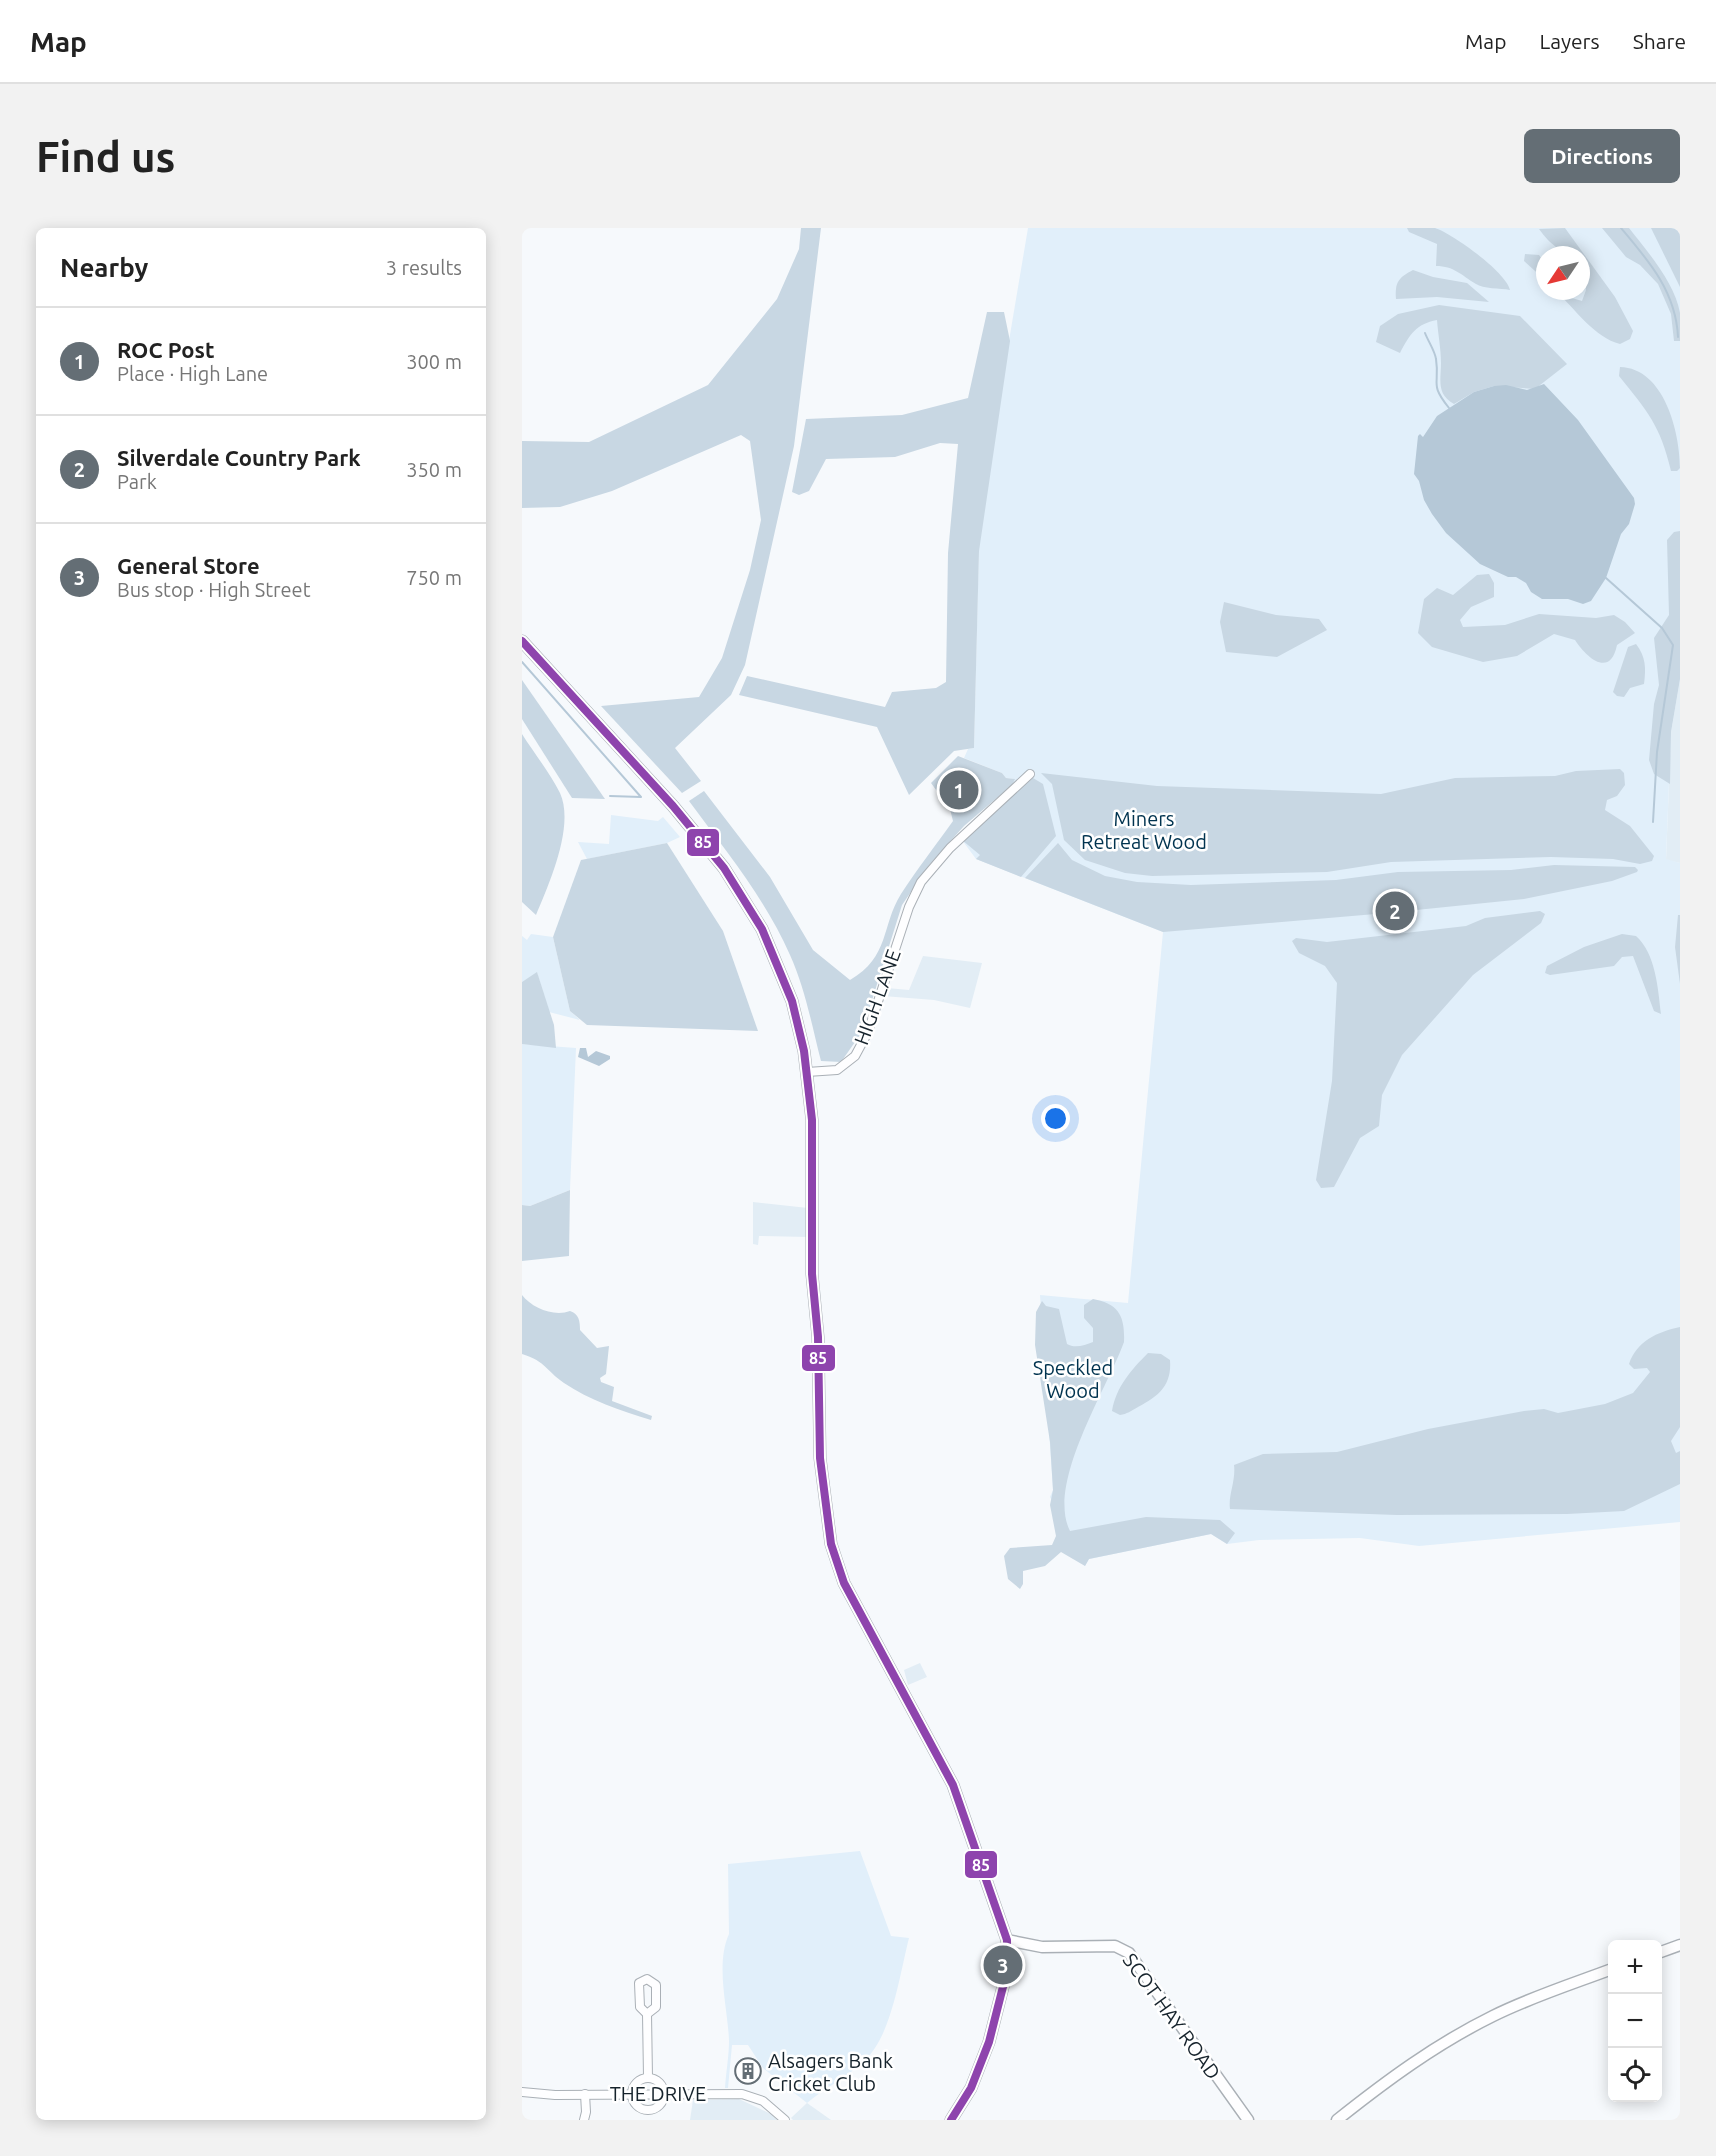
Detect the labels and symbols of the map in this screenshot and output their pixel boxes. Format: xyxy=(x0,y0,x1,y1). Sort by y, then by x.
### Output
north arrow xyxy=(1536,246,1590,300)
pin: 1 xyxy=(940,768,978,812)
park label: Miners Retreat Wood xyxy=(1081,807,1207,853)
line badge: 85 xyxy=(686,828,720,857)
text: 85 xyxy=(694,833,712,851)
pin: 2 xyxy=(1376,888,1414,934)
street label: HIGH LANE xyxy=(849,946,905,1048)
your location xyxy=(1041,1104,1070,1133)
line badge: 85 xyxy=(801,1344,836,1372)
text: 85 xyxy=(809,1349,827,1367)
park label: Speckled Wood xyxy=(1033,1356,1113,1402)
line badge: 85 xyxy=(964,1850,998,1879)
text: 85 xyxy=(972,1856,990,1874)
pin: 3 xyxy=(984,1942,1022,1988)
street label: SCOT HAY ROAD xyxy=(1119,1949,1225,2083)
place label: Alsagers Bank Cricket Club xyxy=(768,2049,893,2095)
building icon: Alsagers Bank Cricket Club xyxy=(733,2056,763,2086)
street label: THE DRIVE xyxy=(610,2082,706,2105)

